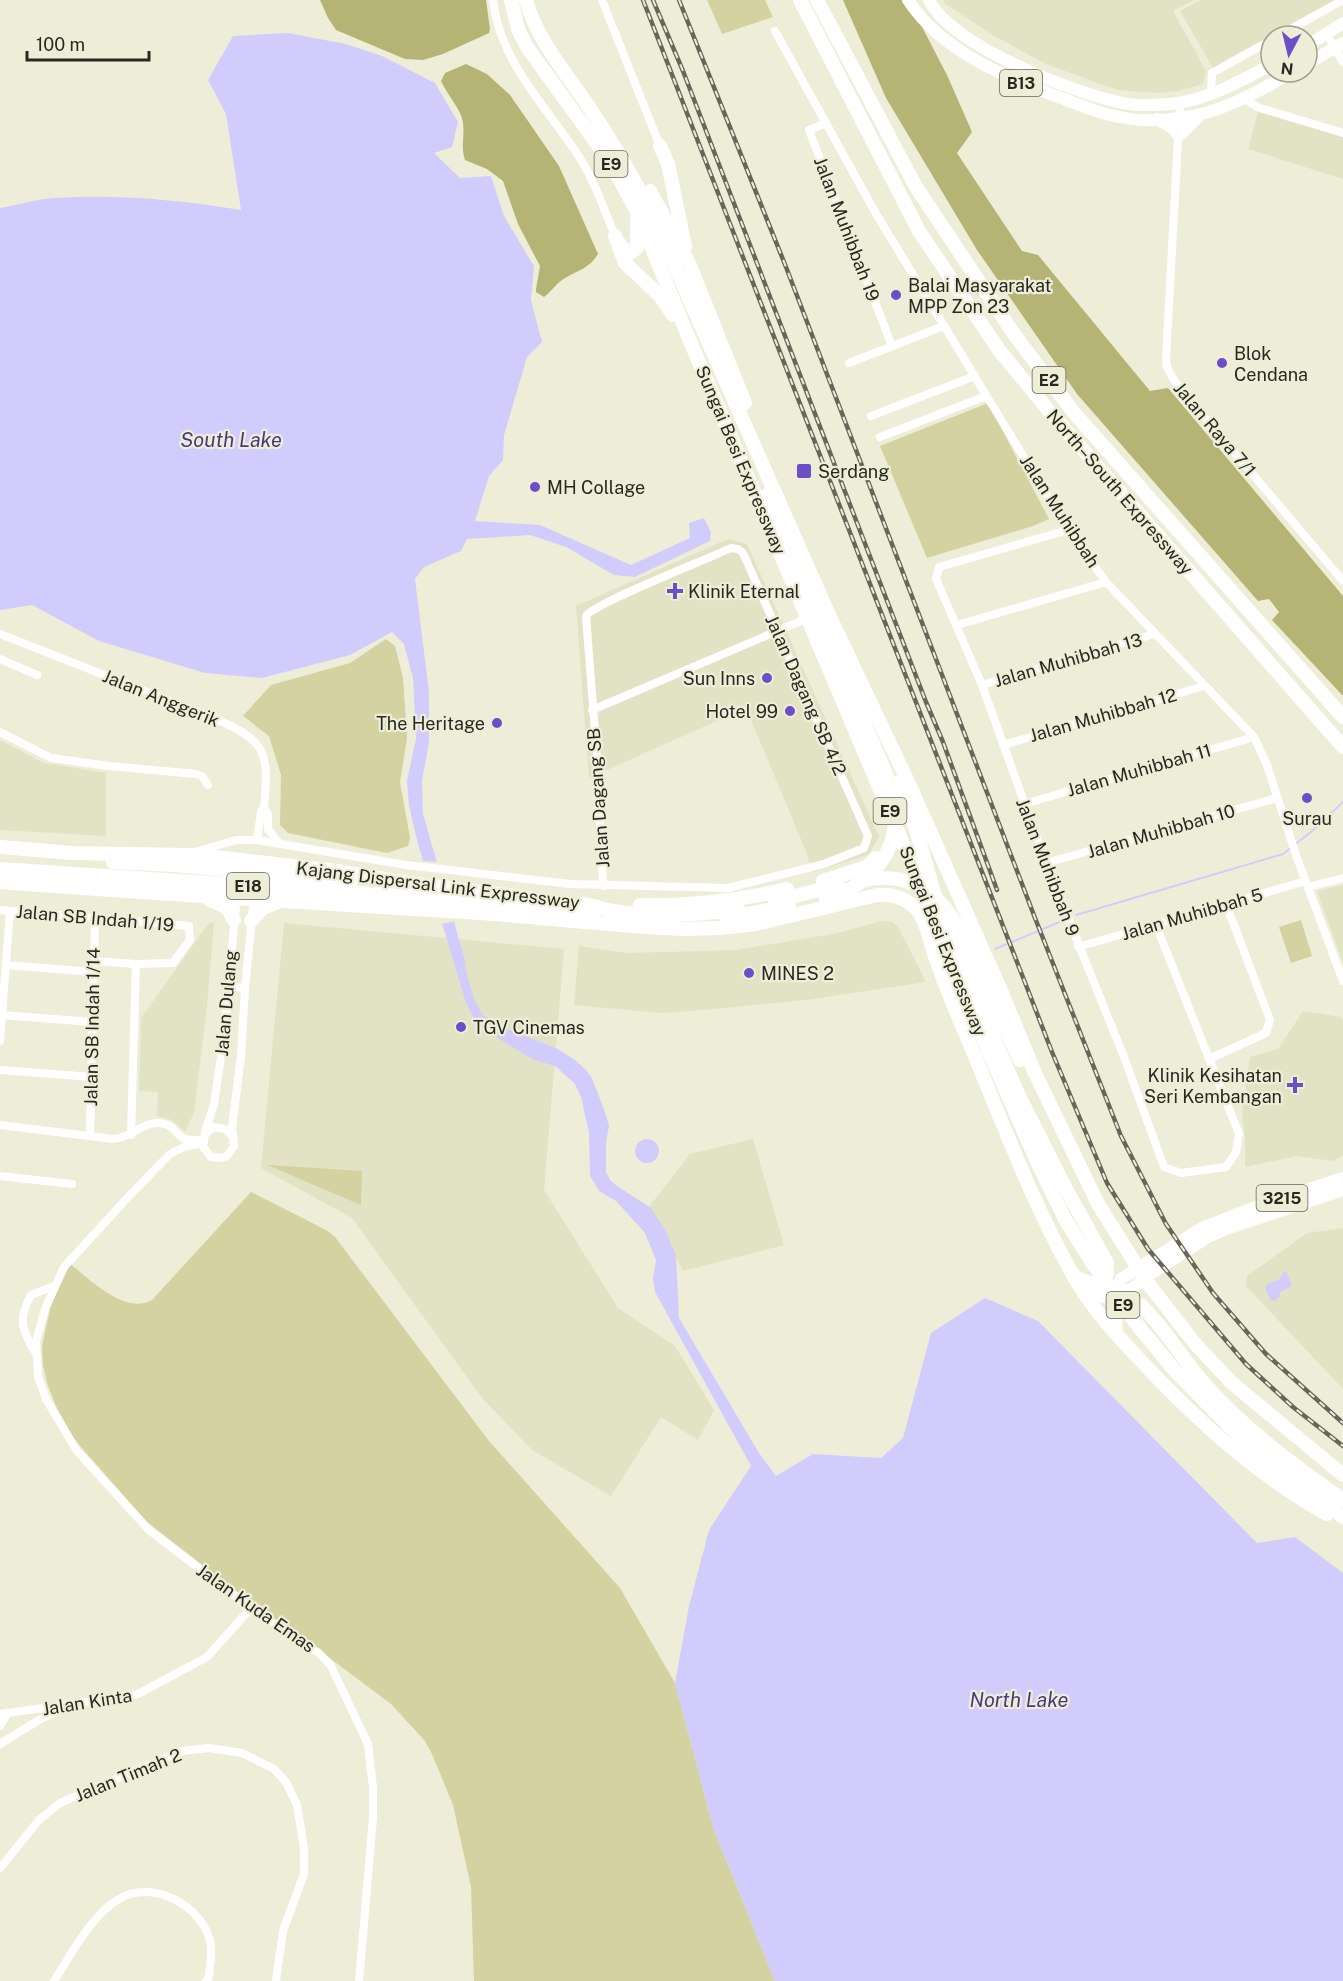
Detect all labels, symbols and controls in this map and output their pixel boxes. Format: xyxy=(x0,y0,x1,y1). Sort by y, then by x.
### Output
scale bar xyxy=(27,24,148,62)
north arrow xyxy=(1259,24,1319,84)
text: 100 m xyxy=(36,34,85,55)
text: N xyxy=(1280,58,1295,79)
road number: B13 xyxy=(1000,70,1042,96)
road number: E9 xyxy=(594,151,628,177)
street label: Jalan Muhibbah 19 xyxy=(810,154,884,304)
place label: Balai Masyarakat MPP Zon 23 xyxy=(908,275,1051,317)
marker: Balai Masyarakat MPP Zon 23 xyxy=(889,288,903,302)
place label: Blok Cendana xyxy=(1234,343,1308,385)
marker: Blok Cendana xyxy=(1215,356,1229,370)
street label: Sungai Besi Expressway xyxy=(692,362,790,558)
road number: E2 xyxy=(1032,367,1066,393)
street label: Jalan Raya 7/1 xyxy=(1169,377,1261,481)
street label: North–South Expressway xyxy=(1043,405,1198,579)
water label: South Lake xyxy=(180,428,282,452)
street label: Jalan Muhibbah xyxy=(1016,451,1104,571)
place label: Serdang xyxy=(818,461,889,482)
marker: Serdang xyxy=(795,462,813,480)
place label: MH Collage xyxy=(547,477,645,498)
marker: MH Collage xyxy=(528,480,542,494)
place label: Klinik Eternal xyxy=(688,581,800,602)
marker: Klinik Eternal xyxy=(666,582,684,600)
street label: Jalan Dagang SB 4/2 xyxy=(761,612,851,778)
street label: Jalan Muhibbah 13 xyxy=(991,629,1145,691)
street label: Jalan Anggerik xyxy=(100,665,222,731)
place label: Sun Inns xyxy=(683,668,755,689)
marker: Sun Inns xyxy=(760,671,774,685)
street label: Jalan Muhibbah 12 xyxy=(1027,684,1179,746)
place label: Hotel 99 xyxy=(705,701,778,722)
marker: Hotel 99 xyxy=(783,704,797,718)
place label: The Heritage xyxy=(376,713,485,734)
marker: The Heritage xyxy=(490,716,504,730)
street label: Jalan Dagang SB xyxy=(583,727,613,869)
street label: Jalan Muhibbah 11 xyxy=(1064,739,1214,801)
marker: Surau xyxy=(1300,791,1314,805)
street label: Jalan Muhibbah 9 xyxy=(1012,795,1084,939)
road number: E9 xyxy=(874,798,906,824)
street label: Jalan Muhibbah 10 xyxy=(1085,800,1237,862)
place label: Surau xyxy=(1282,808,1332,829)
street label: Sungai Besi Expressway xyxy=(895,843,991,1039)
street label: Kajang Dispersal Link Expressway xyxy=(295,857,581,913)
road number: E18 xyxy=(227,873,269,899)
street label: Jalan Muhibbah 5 xyxy=(1119,884,1265,944)
street label: Jalan SB Indah 1/19 xyxy=(15,901,175,935)
street label: Jalan SB Indah 1/14 xyxy=(80,947,104,1107)
street label: Jalan Dulang xyxy=(211,949,241,1057)
place label: MINES 2 xyxy=(761,963,834,984)
marker: MINES 2 xyxy=(742,966,756,980)
place label: TGV Cinemas xyxy=(473,1017,585,1038)
marker: TGV Cinemas xyxy=(454,1020,468,1034)
place label: Klinik Kesihatan Seri Kembangan xyxy=(1144,1065,1282,1107)
marker: Klinik Kesihatan Seri Kembangan xyxy=(1286,1076,1304,1094)
road number: 3215 xyxy=(1256,1185,1308,1211)
road number: E9 xyxy=(1106,1292,1140,1318)
street label: Jalan Kuda Emas xyxy=(193,1559,319,1657)
street label: Jalan Kinta xyxy=(41,1685,133,1719)
water label: North Lake xyxy=(970,1688,1069,1712)
street label: Jalan Timah 2 xyxy=(72,1744,184,1806)

